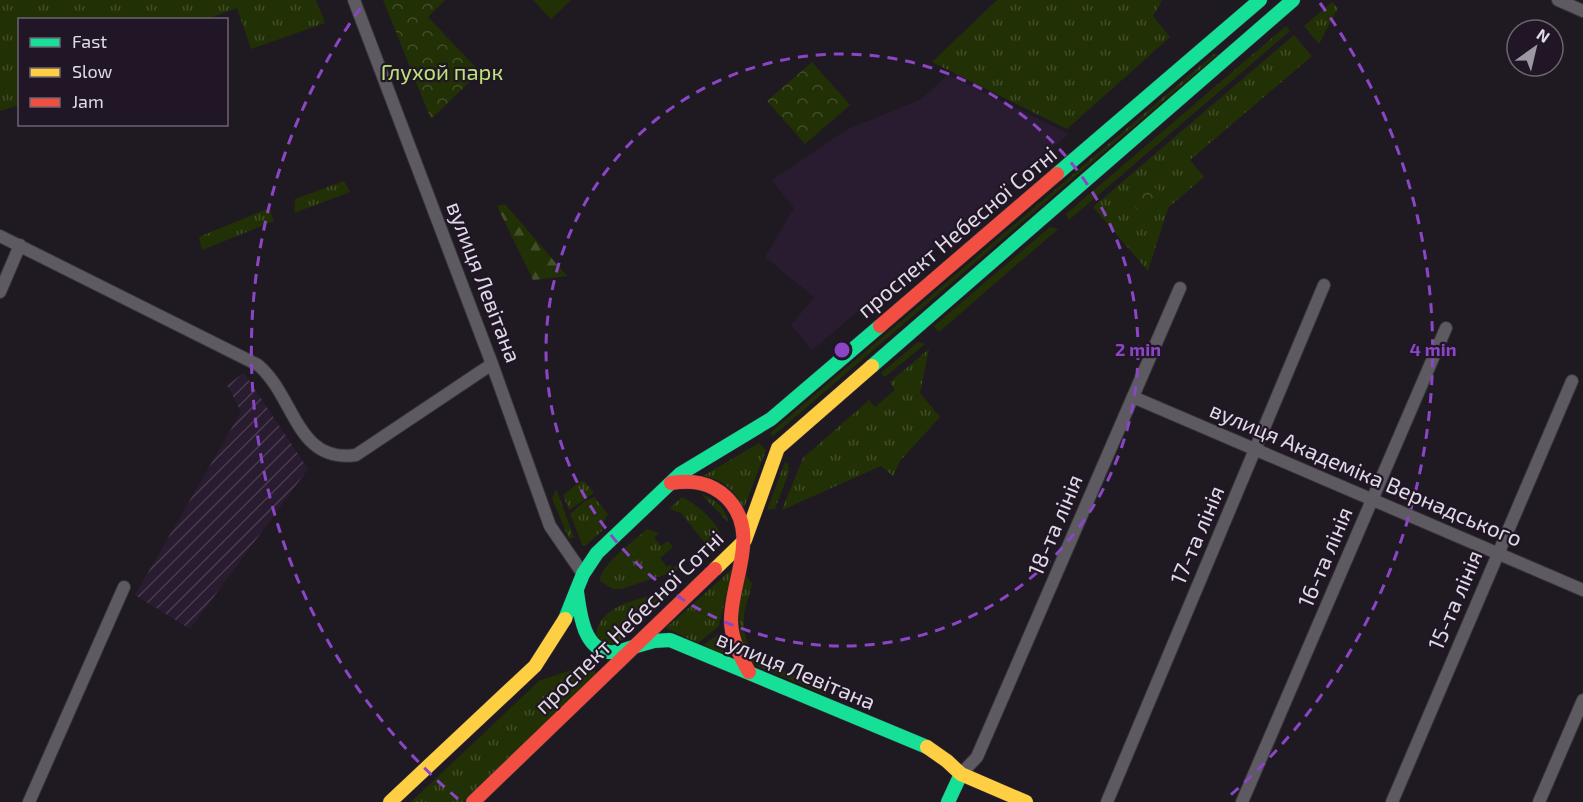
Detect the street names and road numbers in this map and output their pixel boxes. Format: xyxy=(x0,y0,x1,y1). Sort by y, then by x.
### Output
street label: проспект Небесної Сотні xyxy=(851,140,1061,322)
street label: вулиця Левітана xyxy=(441,198,528,366)
street label: вулиця Академіка Вернадського xyxy=(1206,395,1526,552)
street label: 18-та лінія xyxy=(1021,470,1087,579)
street label: 17-та лінія xyxy=(1164,481,1228,588)
street label: 16-та лінія xyxy=(1291,503,1357,611)
street label: проспект Небесної Сотні xyxy=(528,524,728,718)
street label: 15-та лінія xyxy=(1421,546,1487,653)
street label: вулиця Левітана xyxy=(713,624,880,715)

